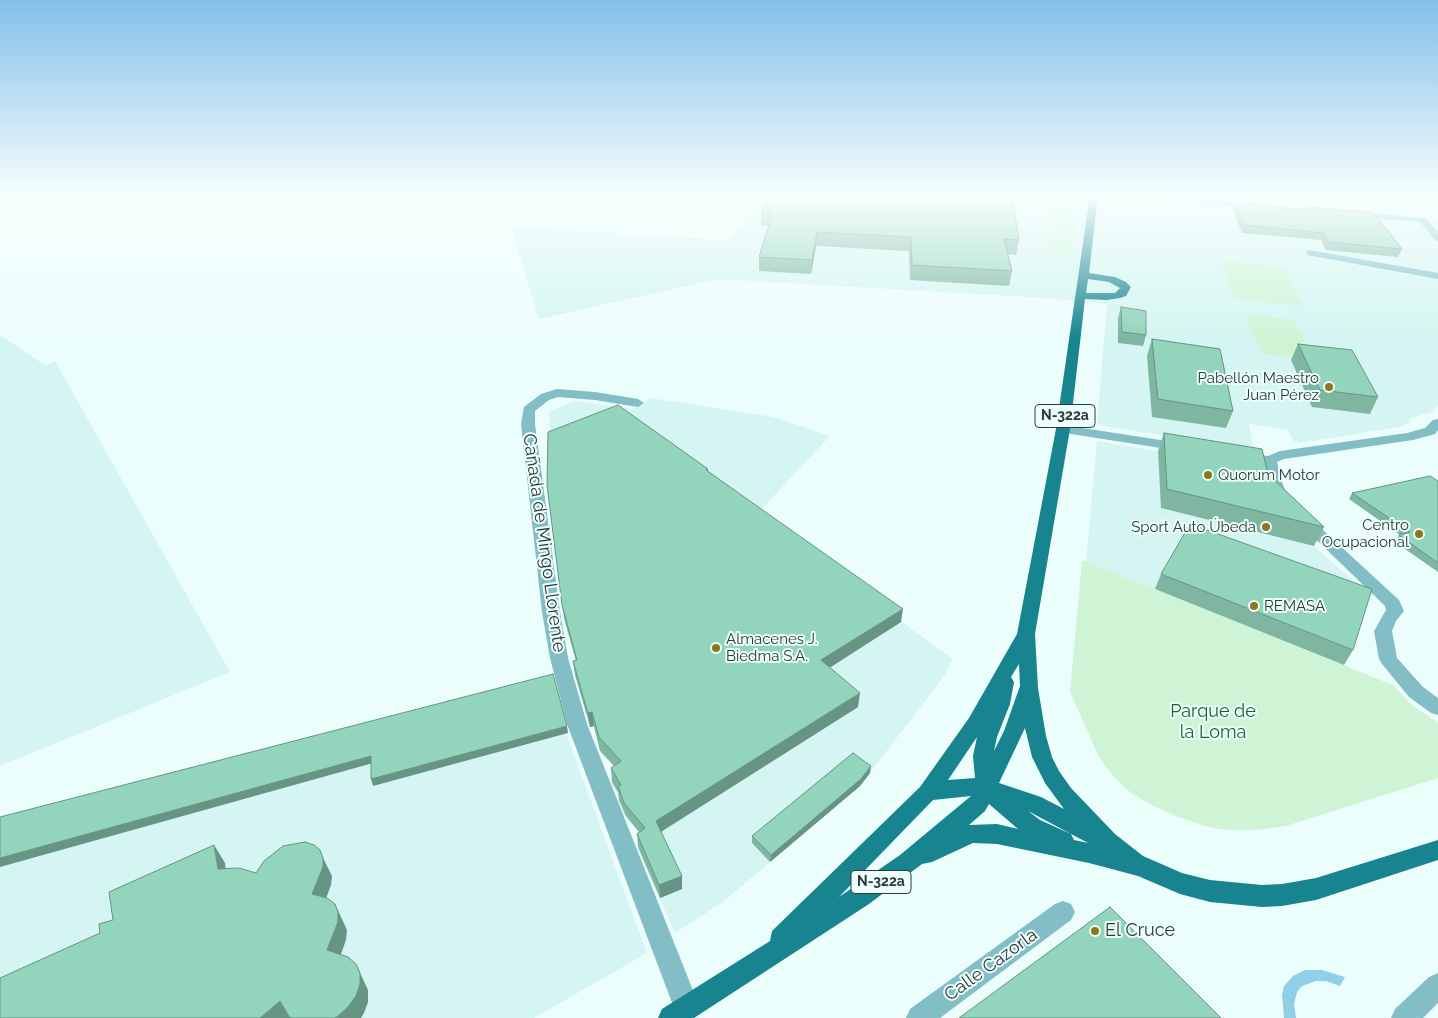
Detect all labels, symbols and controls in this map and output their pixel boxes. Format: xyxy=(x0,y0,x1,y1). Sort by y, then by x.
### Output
place label: Pabellón Maestro Juan Pérez xyxy=(1198,369,1319,404)
marker: Pabellón Maestro Juan Pérez xyxy=(1323,381,1335,393)
road number: N-322a xyxy=(1035,404,1095,428)
street label: Cañada de Mingo Llorente xyxy=(518,432,570,654)
place label: Quorum Motor xyxy=(1218,466,1320,484)
marker: Quorum Motor xyxy=(1202,469,1214,481)
place label: Centro Ocupacional xyxy=(1322,516,1409,551)
place label: Sport Auto Úbeda xyxy=(1131,518,1256,536)
marker: Sport Auto Úbeda xyxy=(1260,521,1272,533)
marker: Centro Ocupacional xyxy=(1413,528,1425,540)
place label: REMASA xyxy=(1264,597,1325,615)
marker: REMASA xyxy=(1248,600,1260,612)
place label: Almacenes J. Biedma S.A. xyxy=(726,630,818,665)
marker: Almacenes J. Biedma S.A. xyxy=(710,642,722,654)
park label: Parque de la Loma xyxy=(1170,701,1256,744)
road number: N-322a xyxy=(851,870,911,894)
place label: El Cruce xyxy=(1105,920,1175,942)
street label: Calle Cazorla xyxy=(940,924,1042,1006)
marker: El Cruce xyxy=(1089,925,1101,937)

